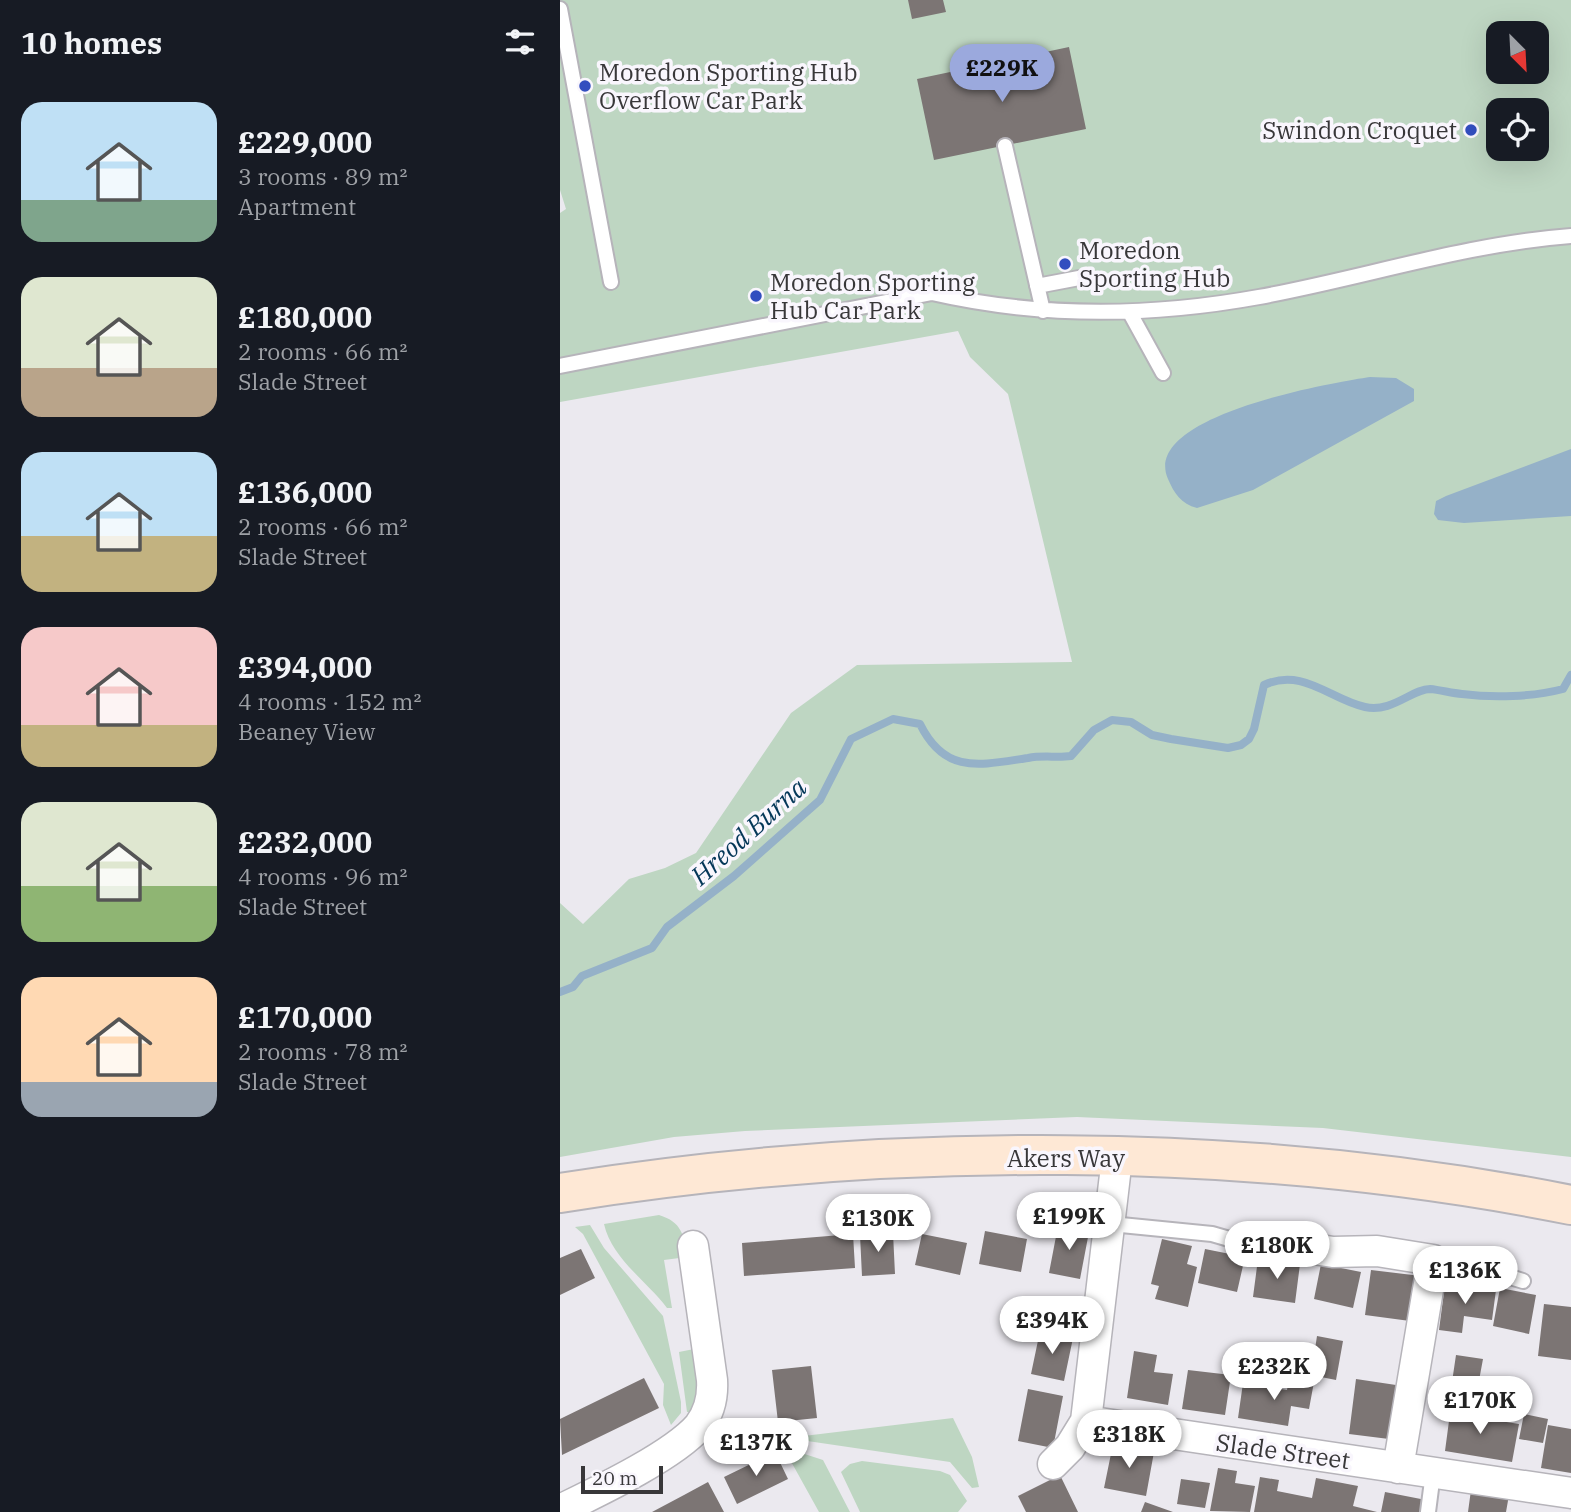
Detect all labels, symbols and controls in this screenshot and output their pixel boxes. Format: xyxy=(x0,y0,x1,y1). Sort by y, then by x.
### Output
north arrow xyxy=(1486,21,1549,84)
map controls xyxy=(1486,21,1549,161)
text: 10 homes xyxy=(21,23,162,62)
icon: filters xyxy=(501,23,539,61)
pin: £229K xyxy=(953,44,1051,104)
text: £229K xyxy=(966,52,1038,82)
place label: Moredon Sporting Hub Overflow Car Park xyxy=(599,56,858,116)
marker: Moredon Sporting Hub Overflow Car Park xyxy=(577,78,593,94)
button: locate xyxy=(1486,98,1549,161)
place label: Swindon Croquet xyxy=(1262,114,1457,146)
text: £229,000 xyxy=(238,122,372,161)
marker: Swindon Croquet xyxy=(1463,122,1479,138)
icon: home xyxy=(77,130,161,214)
text: 3 rooms · 89 m² xyxy=(238,161,408,191)
text: Apartment xyxy=(238,191,356,221)
place label: Moredon Sporting Hub xyxy=(1079,234,1230,294)
marker: Moredon Sporting Hub xyxy=(1057,256,1073,272)
place label: Moredon Sporting Hub Car Park xyxy=(770,266,975,326)
marker: Moredon Sporting Hub Car Park xyxy=(748,288,764,304)
text: £180,000 xyxy=(238,297,372,336)
icon: home xyxy=(77,305,161,389)
text: 2 rooms · 66 m² xyxy=(238,336,408,366)
text: Slade Street xyxy=(238,366,367,396)
text: £136,000 xyxy=(238,472,372,511)
icon: home xyxy=(77,480,161,564)
text: 2 rooms · 66 m² xyxy=(238,511,408,541)
text: Slade Street xyxy=(238,541,367,571)
text: £394,000 xyxy=(238,647,372,686)
icon: home xyxy=(77,655,161,739)
text: 4 rooms · 152 m² xyxy=(238,686,421,716)
text: Beaney View xyxy=(238,716,375,746)
water label: Hreod Burna xyxy=(682,770,813,893)
text: £232,000 xyxy=(238,822,372,861)
icon: home xyxy=(77,830,161,914)
text: 4 rooms · 96 m² xyxy=(238,861,408,891)
text: Slade Street xyxy=(238,891,367,921)
text: £170,000 xyxy=(238,997,372,1036)
icon: home xyxy=(77,1005,161,1089)
text: 2 rooms · 78 m² xyxy=(238,1036,408,1066)
text: Slade Street xyxy=(238,1066,367,1096)
street label: Akers Way xyxy=(1007,1142,1125,1174)
pin: £199K xyxy=(1020,1192,1118,1252)
pin: £130K xyxy=(829,1194,927,1254)
text: £199K xyxy=(1033,1200,1105,1230)
text: £130K xyxy=(842,1202,914,1232)
pin: £180K xyxy=(1228,1222,1326,1281)
text: £180K xyxy=(1241,1229,1313,1259)
pin: £136K xyxy=(1416,1246,1514,1306)
text: £136K xyxy=(1429,1254,1501,1284)
pin: £394K xyxy=(1003,1296,1101,1356)
text: £394K xyxy=(1016,1304,1088,1334)
pin: £232K xyxy=(1225,1342,1323,1402)
text: £232K xyxy=(1238,1350,1310,1380)
pin: £170K xyxy=(1431,1376,1529,1436)
text: £170K xyxy=(1444,1384,1516,1414)
pin: £318K xyxy=(1080,1410,1178,1470)
pin: £137K xyxy=(707,1418,805,1478)
text: £318K xyxy=(1093,1418,1165,1448)
text: £137K xyxy=(720,1426,792,1456)
street label: Slade Street xyxy=(1214,1426,1352,1476)
scale bar xyxy=(581,1463,663,1495)
text: 20 m xyxy=(592,1466,637,1490)

